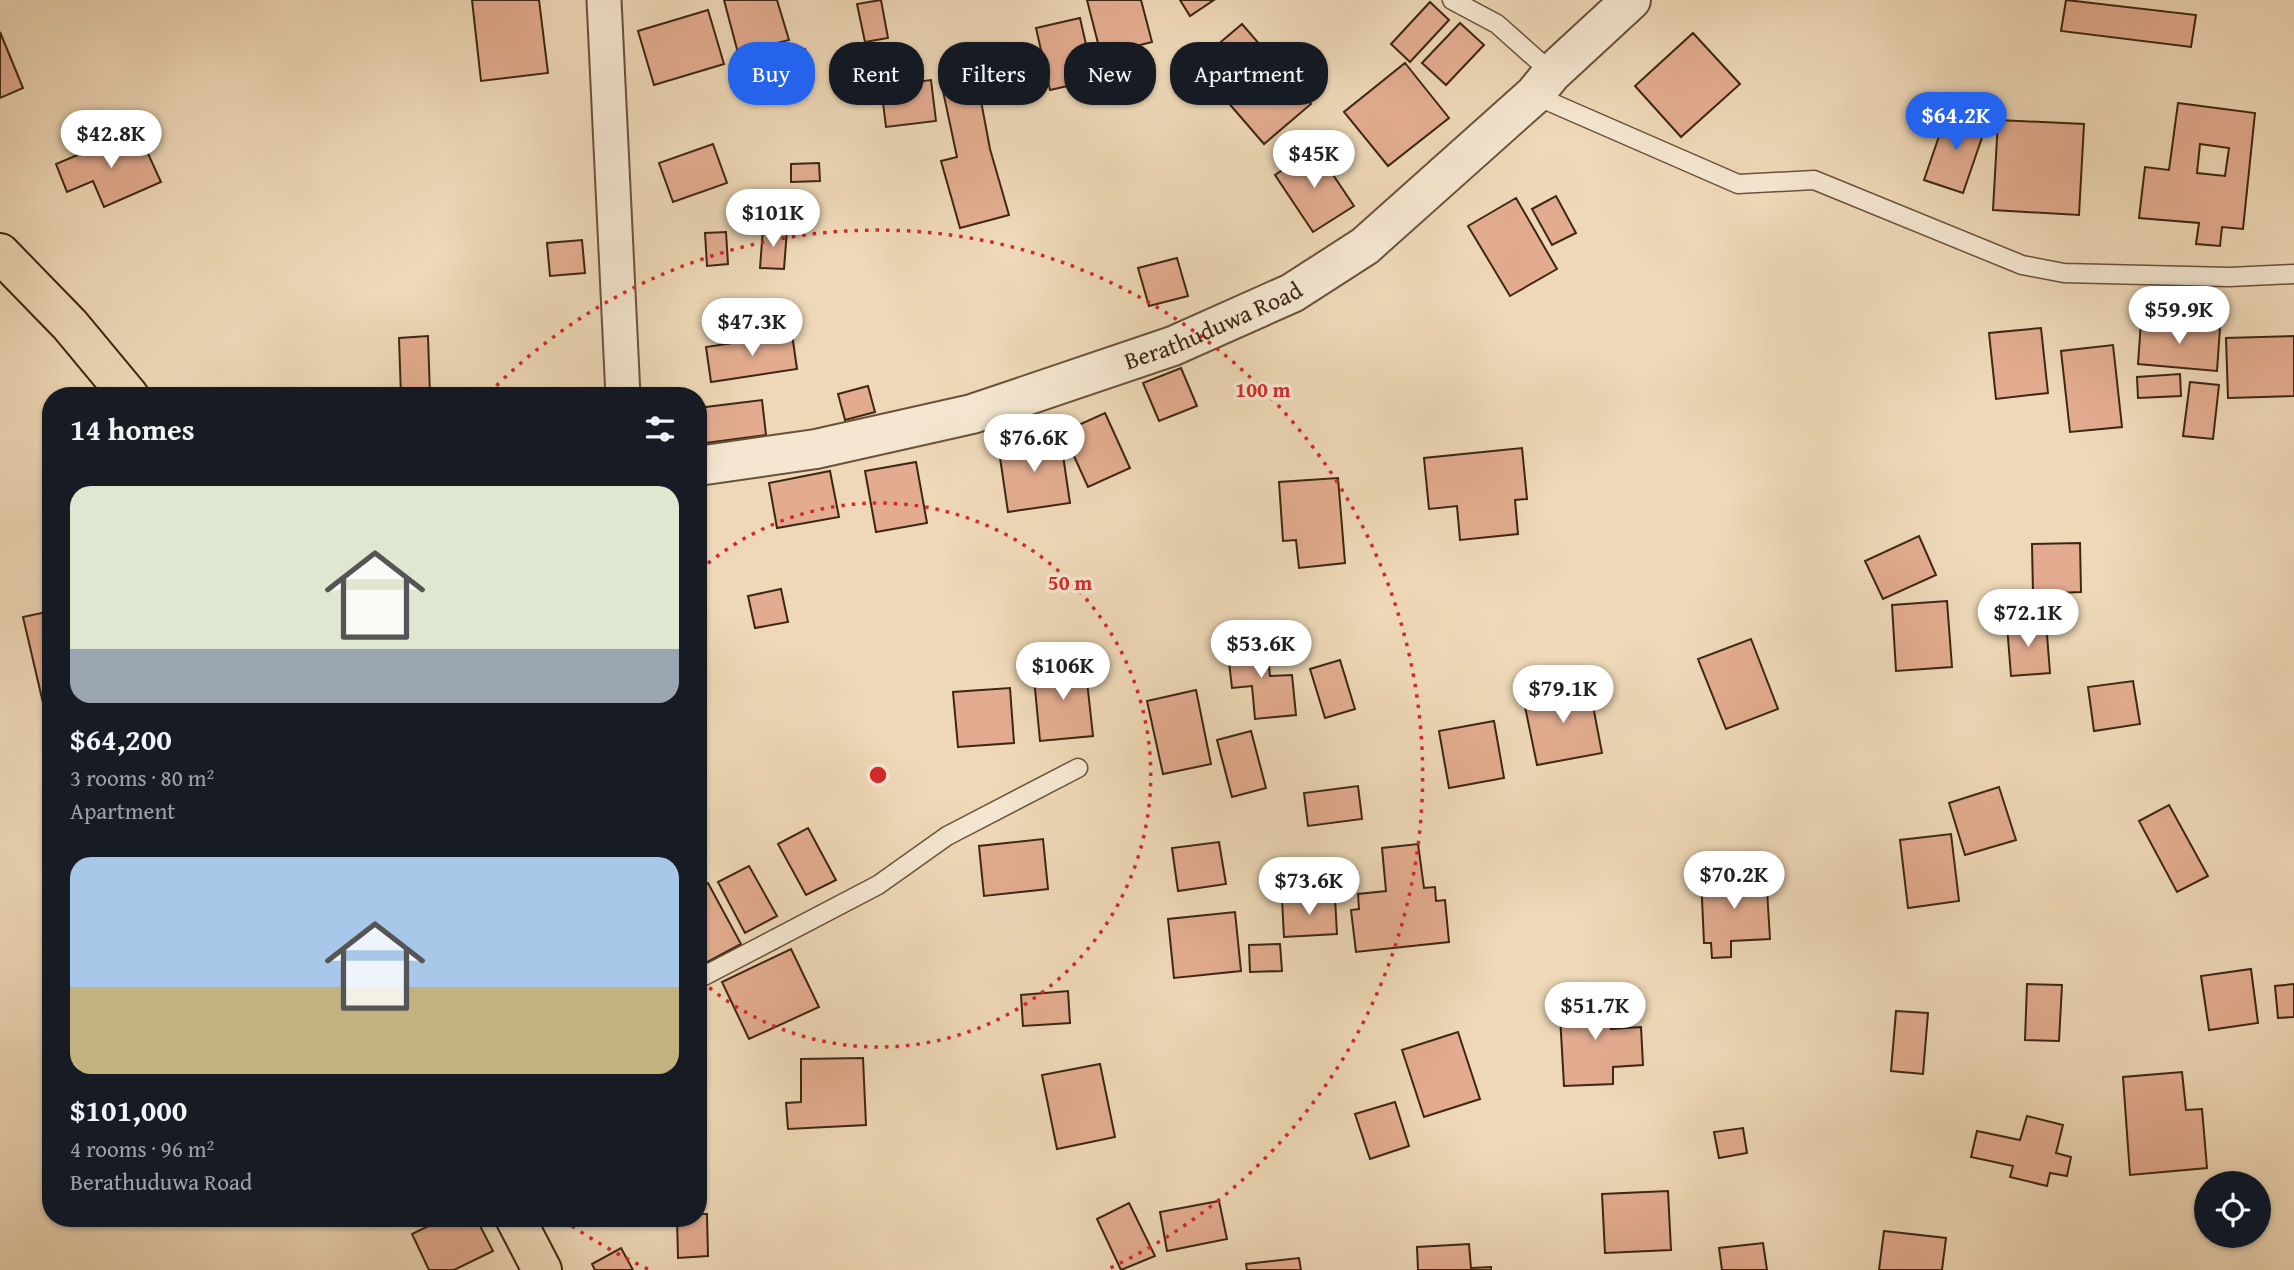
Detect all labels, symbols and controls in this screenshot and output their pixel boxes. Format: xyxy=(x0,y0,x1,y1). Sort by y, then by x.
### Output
chip: Buy xyxy=(728,42,815,105)
chip: Rent xyxy=(829,42,924,105)
chip: Filters xyxy=(938,42,1050,105)
chip: New xyxy=(1064,42,1156,105)
chip: Apartment xyxy=(1170,42,1328,105)
pin: $64.2K xyxy=(1899,92,2013,152)
text: $64.2K xyxy=(1922,98,1990,131)
pin: $42.8K xyxy=(54,110,168,170)
text: $42.8K xyxy=(77,116,145,149)
pin: $45K xyxy=(1273,130,1355,190)
text: $45K xyxy=(1289,136,1339,169)
pin: $101K xyxy=(724,190,822,249)
text: $101K xyxy=(742,195,804,228)
street label: Berathuduwa Road xyxy=(1120,273,1309,378)
pin: $59.9K xyxy=(2122,286,2236,346)
text: $59.9K xyxy=(2145,292,2213,325)
pin: $47.3K xyxy=(695,298,809,358)
text: $47.3K xyxy=(718,304,786,337)
text: 100 m xyxy=(1235,374,1291,405)
text: 14 homes xyxy=(70,407,195,451)
icon: filters xyxy=(641,410,679,448)
pin: $76.6K xyxy=(977,414,1091,474)
text: $76.6K xyxy=(1000,420,1068,453)
icon: home xyxy=(312,532,438,658)
text: 50 m xyxy=(1048,567,1092,598)
pin: $72.1K xyxy=(1971,590,2085,649)
text: $72.1K xyxy=(1994,595,2062,628)
pin: $53.6K xyxy=(1204,620,1318,680)
text: $53.6K xyxy=(1227,626,1295,659)
pin: $106K xyxy=(1014,642,1112,702)
text: $106K xyxy=(1032,648,1094,681)
pin: $79.1K xyxy=(1506,666,1620,725)
text: $79.1K xyxy=(1529,671,1597,704)
text: $64,200 xyxy=(70,717,172,761)
text: 3 rooms · 80 m² xyxy=(70,761,214,794)
centre of rings xyxy=(866,763,890,787)
text: Apartment xyxy=(70,794,175,827)
pin: $70.2K xyxy=(1677,852,1791,911)
text: $70.2K xyxy=(1700,857,1768,890)
pin: $73.6K xyxy=(1252,858,1366,917)
text: $73.6K xyxy=(1275,863,1343,896)
icon: home xyxy=(312,903,438,1029)
pin: $51.7K xyxy=(1538,982,1652,1042)
text: $51.7K xyxy=(1561,988,1629,1021)
text: $101,000 xyxy=(70,1088,187,1132)
text: 4 rooms · 96 m² xyxy=(70,1132,214,1165)
text: Berathuduwa Road xyxy=(70,1165,252,1198)
map controls xyxy=(2194,1171,2271,1248)
button: locate xyxy=(2194,1171,2271,1248)

